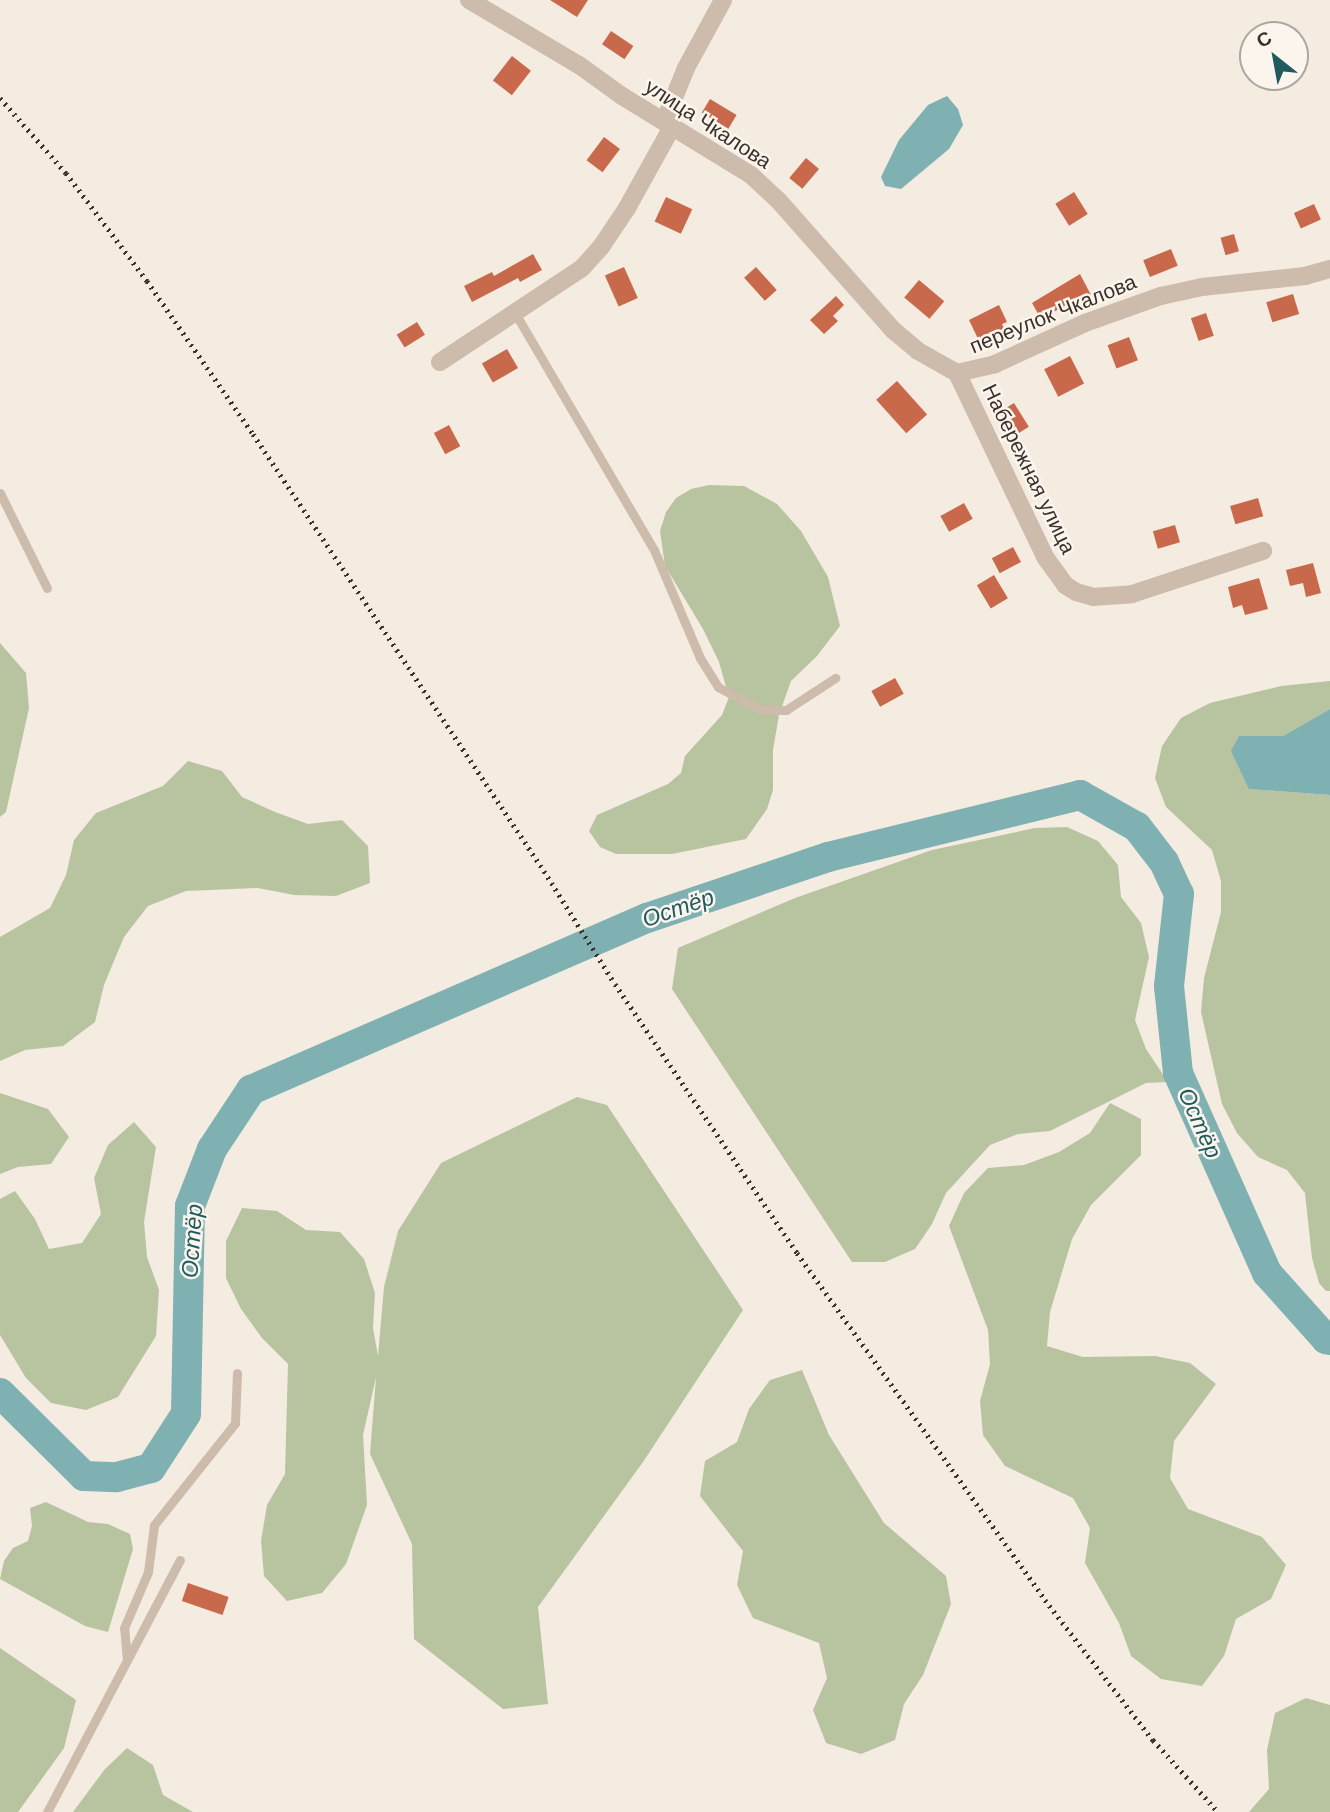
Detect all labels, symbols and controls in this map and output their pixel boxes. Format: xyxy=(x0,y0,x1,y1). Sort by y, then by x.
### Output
north arrow xyxy=(1239,21,1309,91)
text: С xyxy=(1253,27,1275,52)
street label: улица Чкалова xyxy=(640,74,776,174)
street label: переулок Чкалова xyxy=(966,269,1140,359)
street label: Набережная улица xyxy=(977,380,1081,558)
water label: Остёр xyxy=(638,883,718,933)
water label: Остёр xyxy=(1172,1084,1228,1162)
water label: Остёр xyxy=(176,1203,208,1279)

